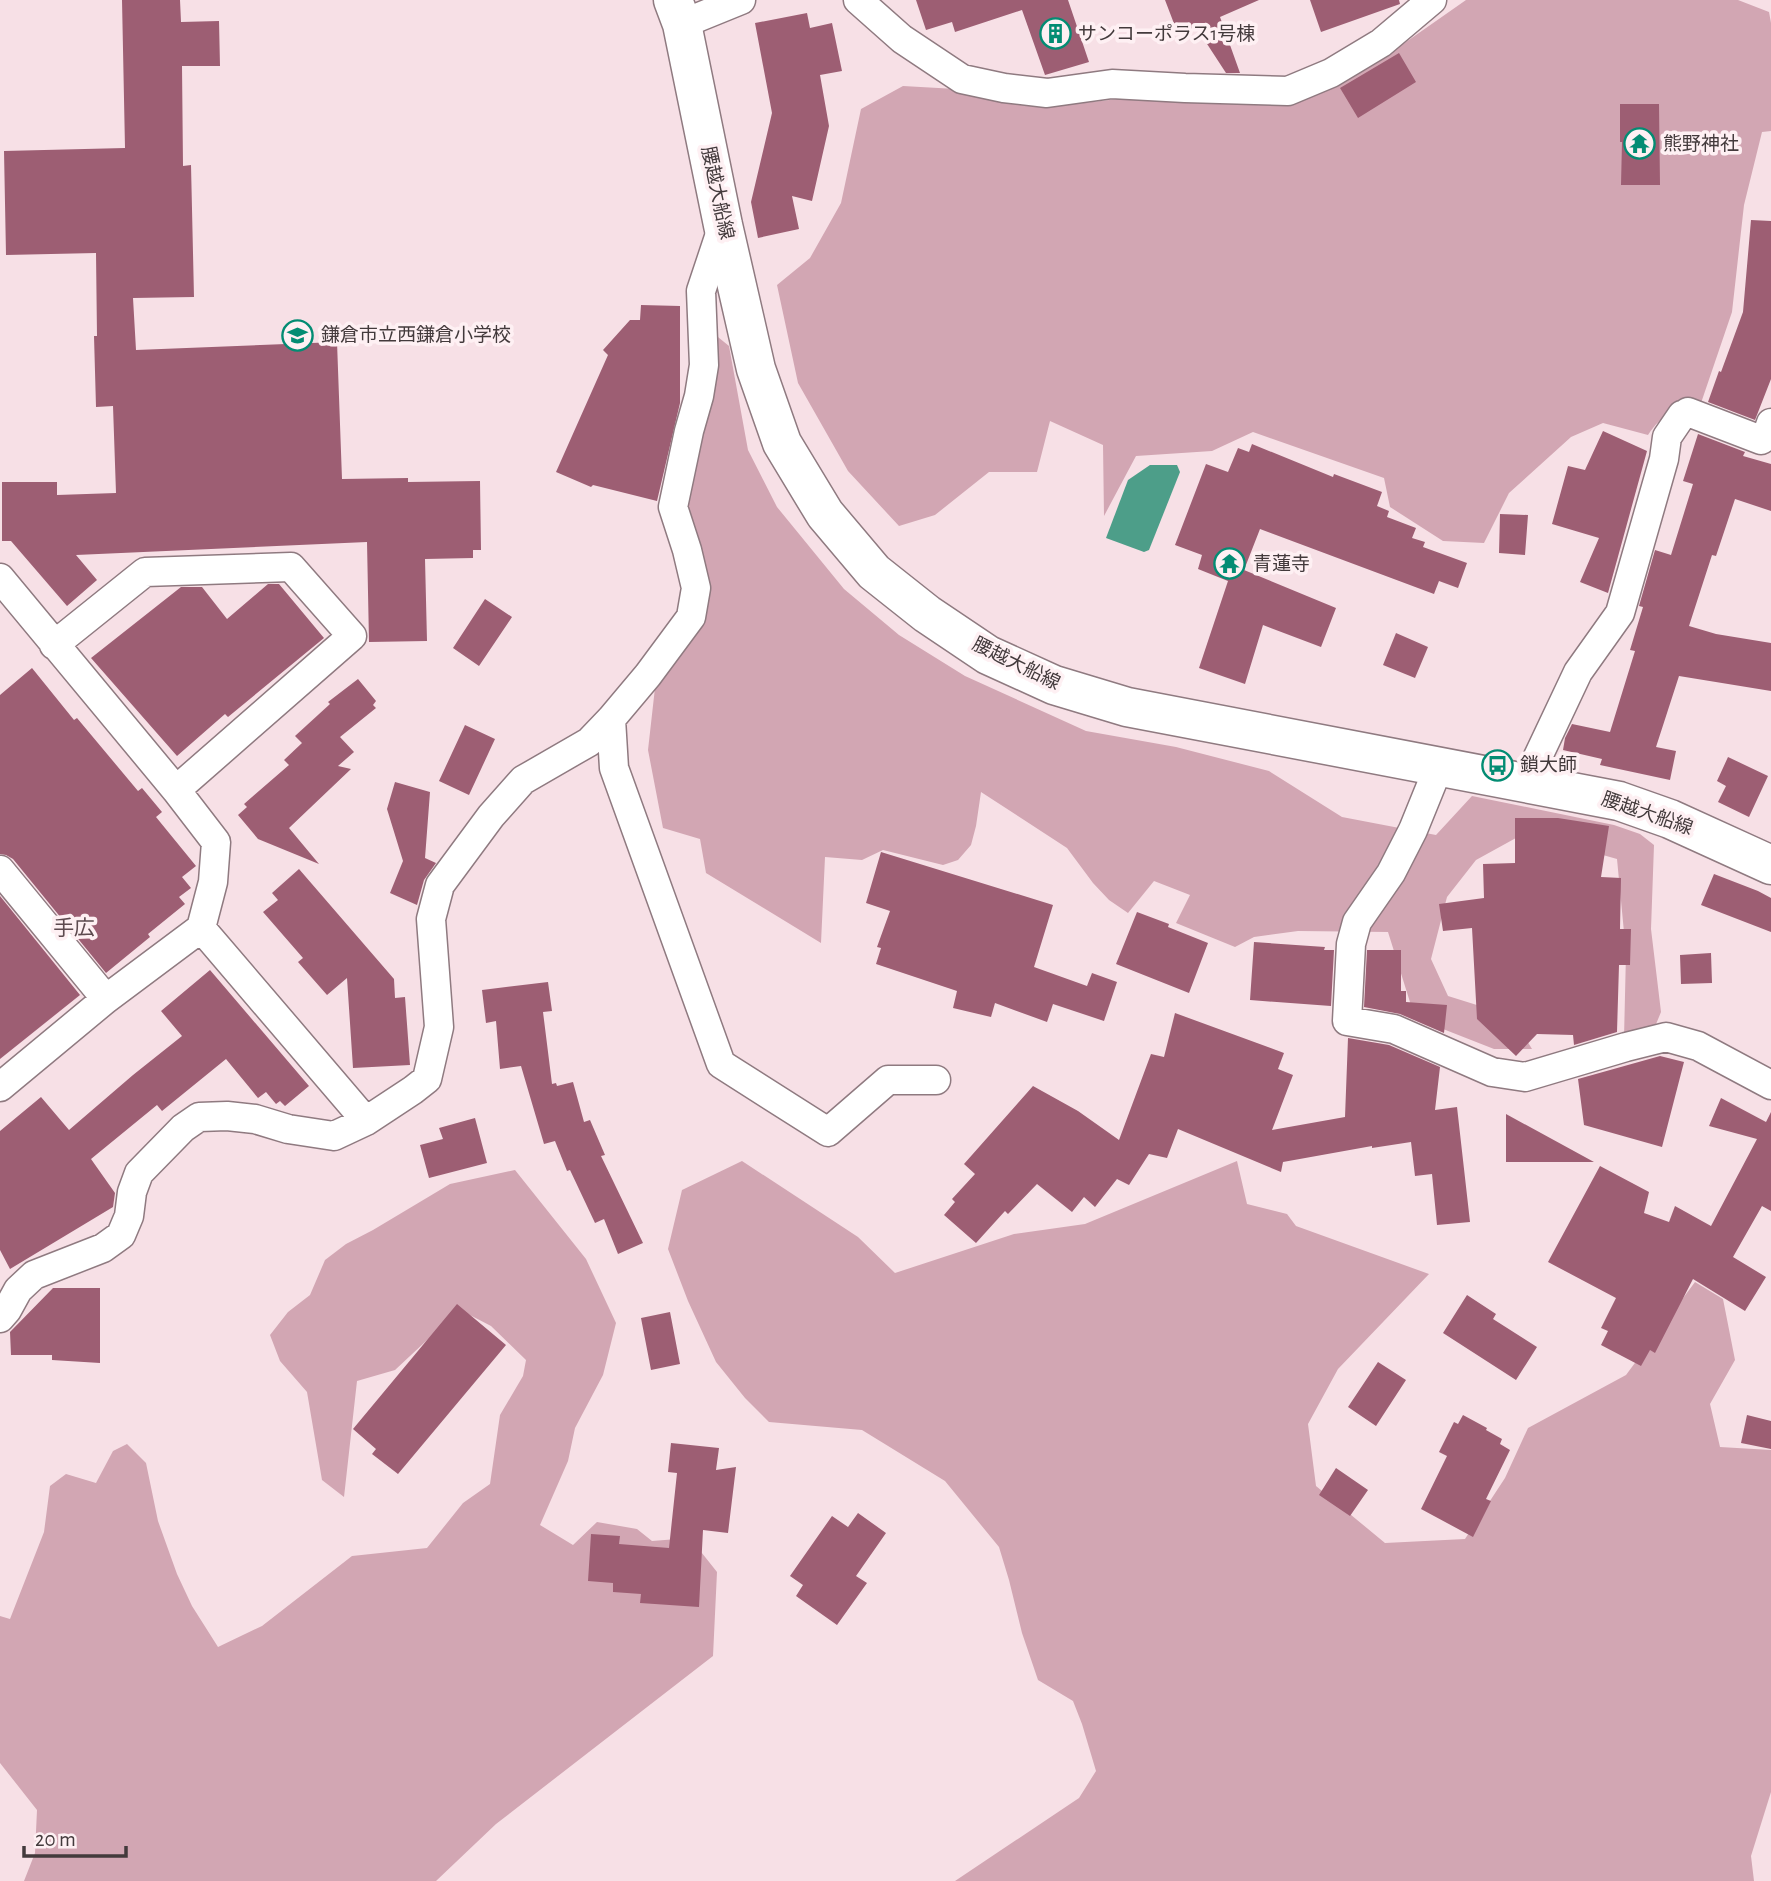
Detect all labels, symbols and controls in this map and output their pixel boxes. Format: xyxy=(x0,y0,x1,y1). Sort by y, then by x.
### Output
building icon: サンコーポラス1号棟 xyxy=(1038,17,1072,51)
place label: サンコーポラス1号棟 xyxy=(1078,23,1255,44)
temple icon: 熊野神社 xyxy=(1623,127,1657,161)
place label: 熊野神社 xyxy=(1663,133,1739,154)
street label: 腰越大船線 xyxy=(698,144,737,241)
school or university icon: 鎌倉市立西鎌倉小学校 xyxy=(281,318,315,352)
place label: 鎌倉市立西鎌倉小学校 xyxy=(321,324,511,345)
temple icon: 青蓮寺 xyxy=(1213,547,1247,581)
place label: 青蓮寺 xyxy=(1253,553,1310,574)
street label: 腰越大船線 xyxy=(969,634,1063,693)
bus stop icon: 鎖大師 xyxy=(1480,748,1514,782)
place label: 鎖大師 xyxy=(1520,755,1577,775)
street label: 腰越大船線 xyxy=(1599,789,1695,838)
district label: 手広 xyxy=(53,917,95,939)
scale bar xyxy=(24,1814,126,1858)
text: 20 m xyxy=(35,1829,76,1850)

